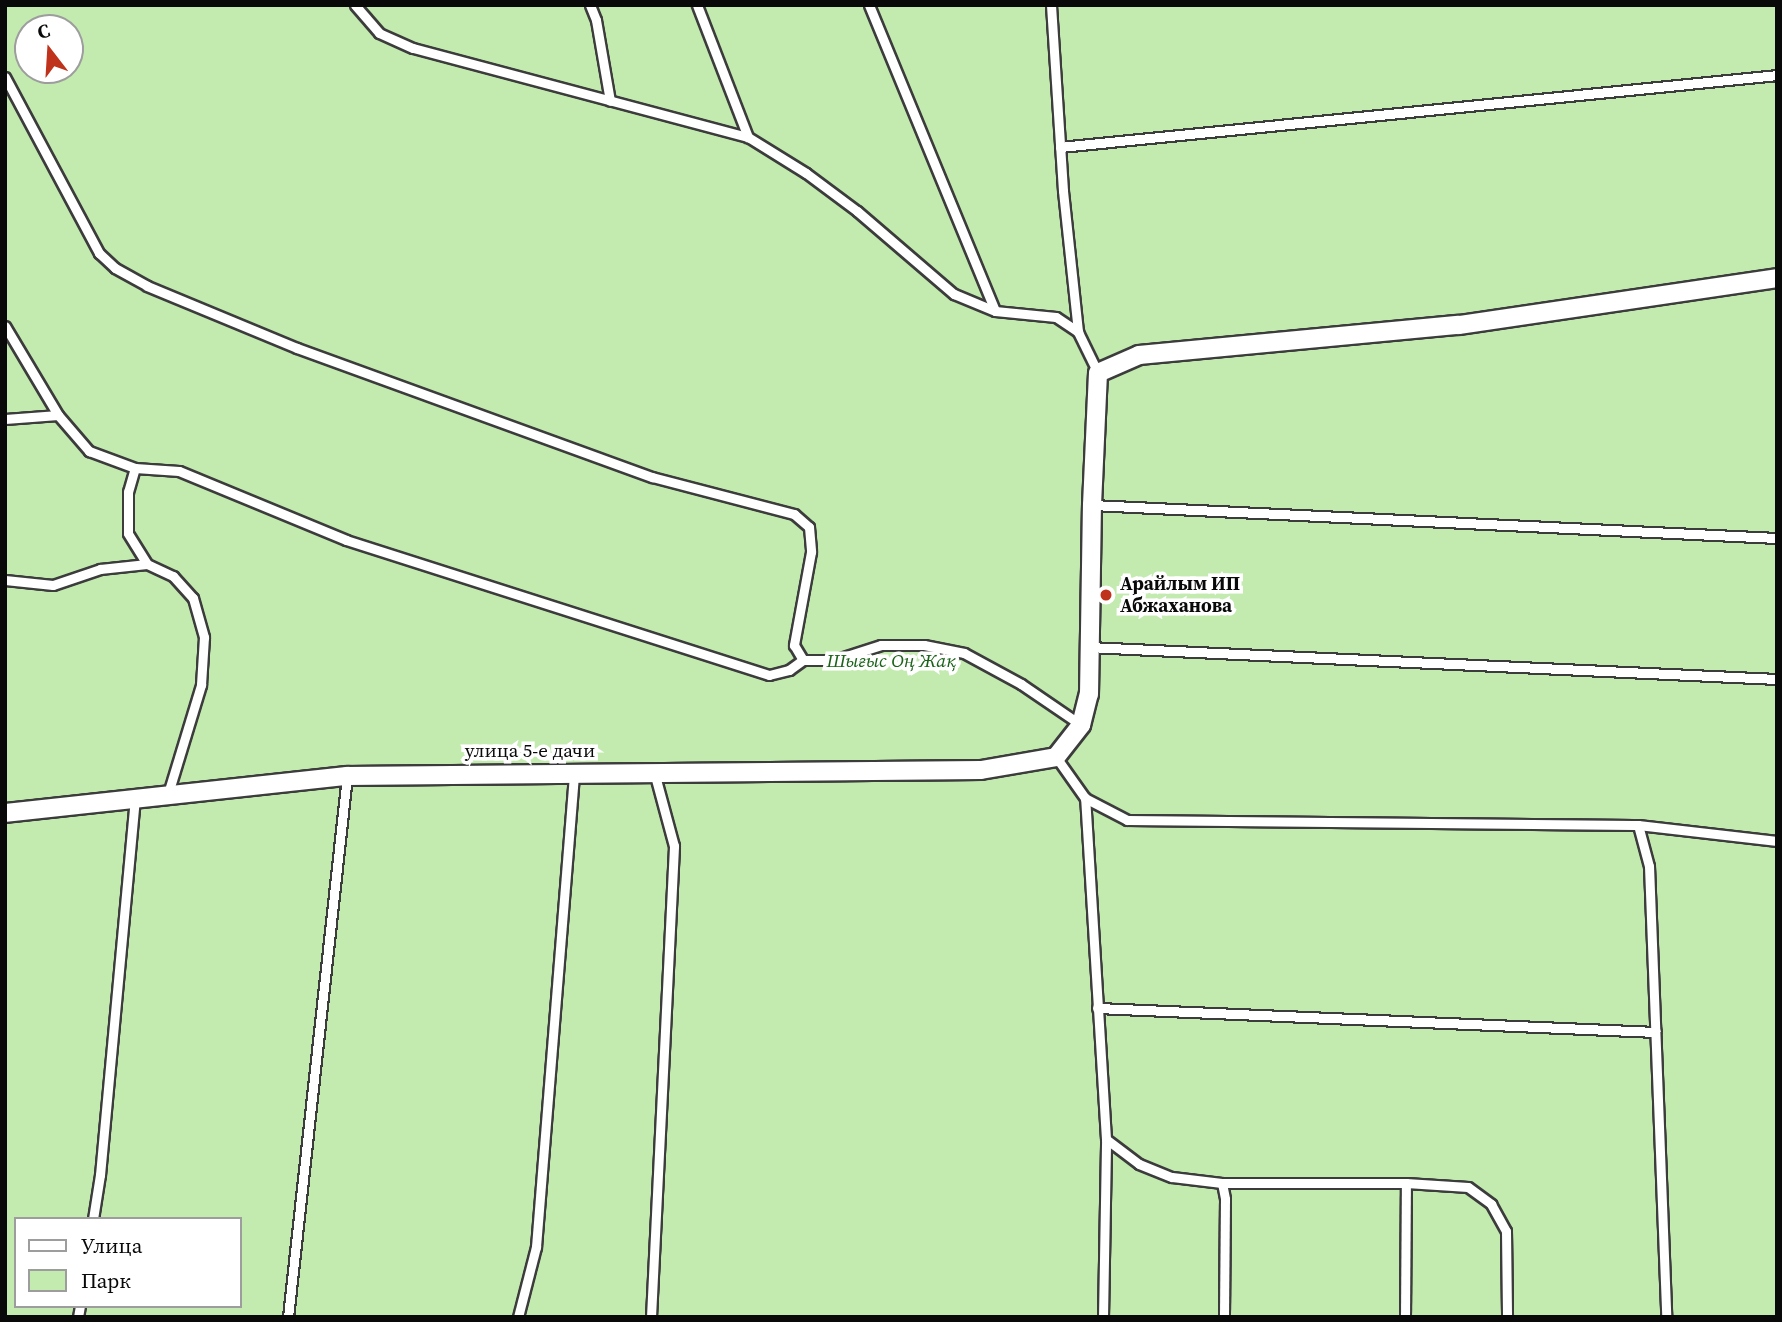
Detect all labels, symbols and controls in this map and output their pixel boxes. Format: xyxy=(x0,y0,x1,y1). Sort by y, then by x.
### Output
north arrow xyxy=(14,14,84,84)
text: С xyxy=(34,17,53,45)
place label: Арайлым ИП Абжаханова xyxy=(1120,573,1240,617)
marker: Арайлым ИП Абжаханова xyxy=(1098,587,1114,603)
park label: Шығыс Оң Жақ xyxy=(826,650,956,672)
street label: улица 5-е дачи xyxy=(465,740,595,762)
legend xyxy=(14,1217,242,1308)
text: Улица xyxy=(81,1231,142,1260)
text: Парк xyxy=(81,1266,131,1295)

